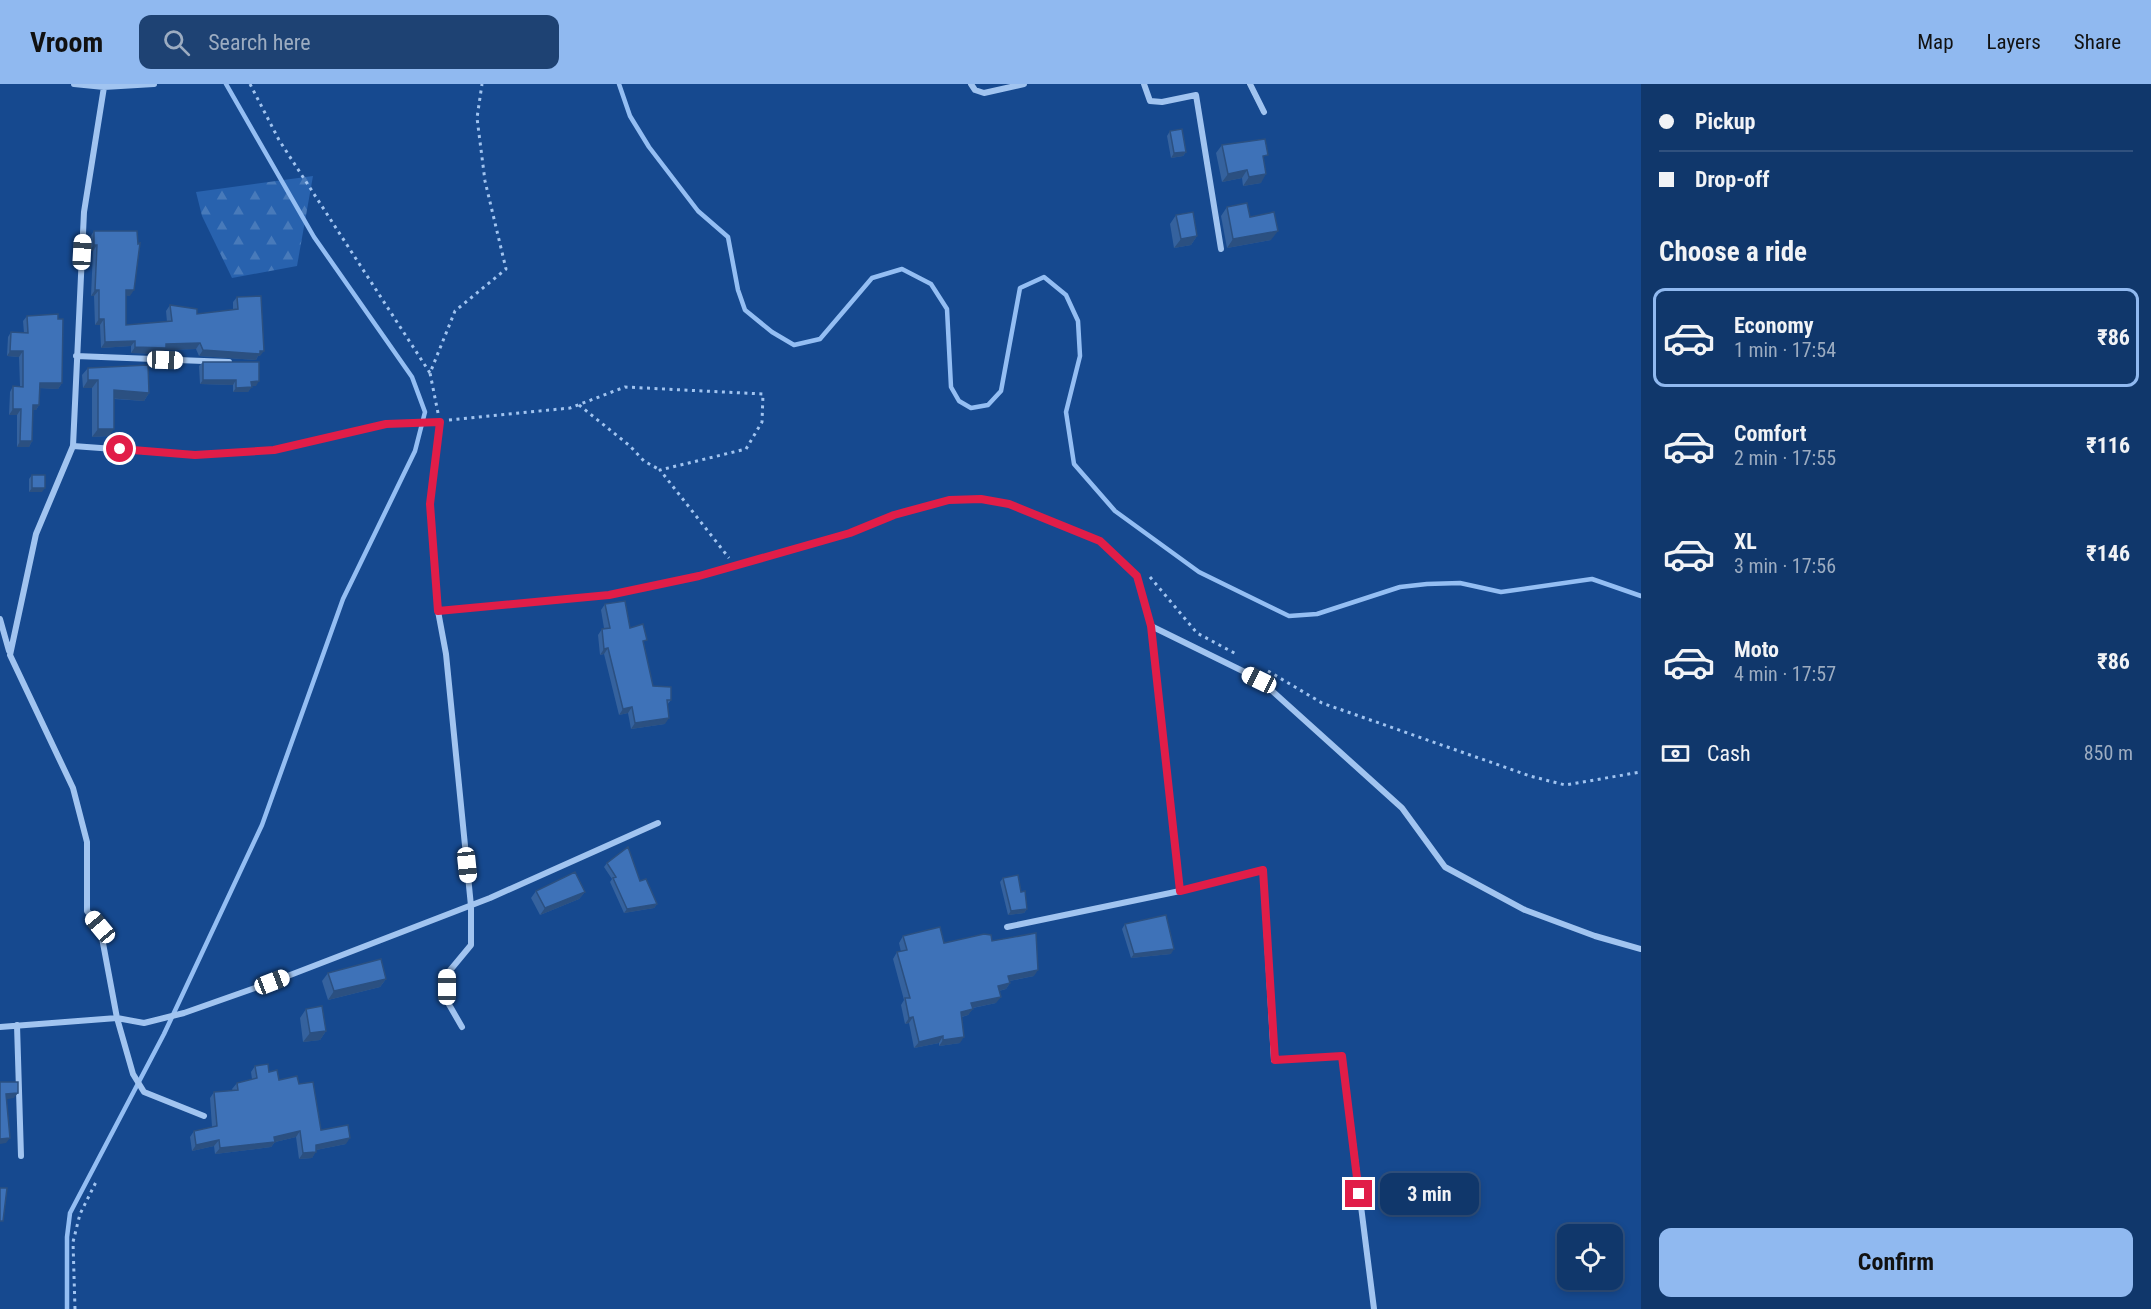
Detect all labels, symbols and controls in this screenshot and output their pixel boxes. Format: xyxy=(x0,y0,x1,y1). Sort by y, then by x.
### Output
search box xyxy=(139,15,559,69)
text: Vroom xyxy=(30,26,103,59)
icon: search xyxy=(160,26,193,59)
text: Search here xyxy=(208,30,311,55)
text: Map xyxy=(1917,30,1954,54)
text: Layers xyxy=(1987,30,2041,54)
text: Share xyxy=(2074,30,2121,54)
text: Pickup xyxy=(1695,109,1755,134)
text: Drop-off xyxy=(1695,167,1769,192)
car xyxy=(72,234,92,270)
text: Choose a ride xyxy=(1659,236,1807,268)
icon: car xyxy=(1662,311,1716,365)
text: Economy xyxy=(1734,313,1814,338)
text: ₹86 xyxy=(2097,325,2130,350)
text: 1 min · 17:54 xyxy=(1734,338,1836,362)
car xyxy=(147,350,183,370)
icon: car xyxy=(1662,419,1716,473)
text: Comfort xyxy=(1734,421,1807,446)
text: ₹116 xyxy=(2086,433,2130,458)
route start xyxy=(106,435,133,462)
text: 2 min · 17:55 xyxy=(1734,446,1836,470)
icon: car xyxy=(1662,527,1716,581)
text: XL xyxy=(1734,529,1757,554)
text: ₹146 xyxy=(2086,541,2130,566)
text: 3 min · 17:56 xyxy=(1734,554,1836,578)
icon: car xyxy=(1662,635,1716,689)
text: Moto xyxy=(1734,637,1779,662)
text: ₹86 xyxy=(2097,649,2130,674)
text: 4 min · 17:57 xyxy=(1734,662,1836,686)
car xyxy=(1239,664,1279,696)
icon: cash xyxy=(1659,737,1692,770)
text: Cash xyxy=(1707,741,1751,766)
text: 850 m xyxy=(2084,741,2133,765)
car xyxy=(456,846,478,884)
car xyxy=(82,907,118,947)
car xyxy=(252,967,292,997)
car xyxy=(438,969,456,1005)
callout: 3 min xyxy=(1380,1173,1479,1215)
route end xyxy=(1345,1180,1372,1207)
text: 3 min xyxy=(1407,1182,1452,1206)
map controls xyxy=(1557,1224,1623,1290)
button: locate xyxy=(1557,1224,1623,1290)
button: Confirm xyxy=(1659,1228,2133,1297)

